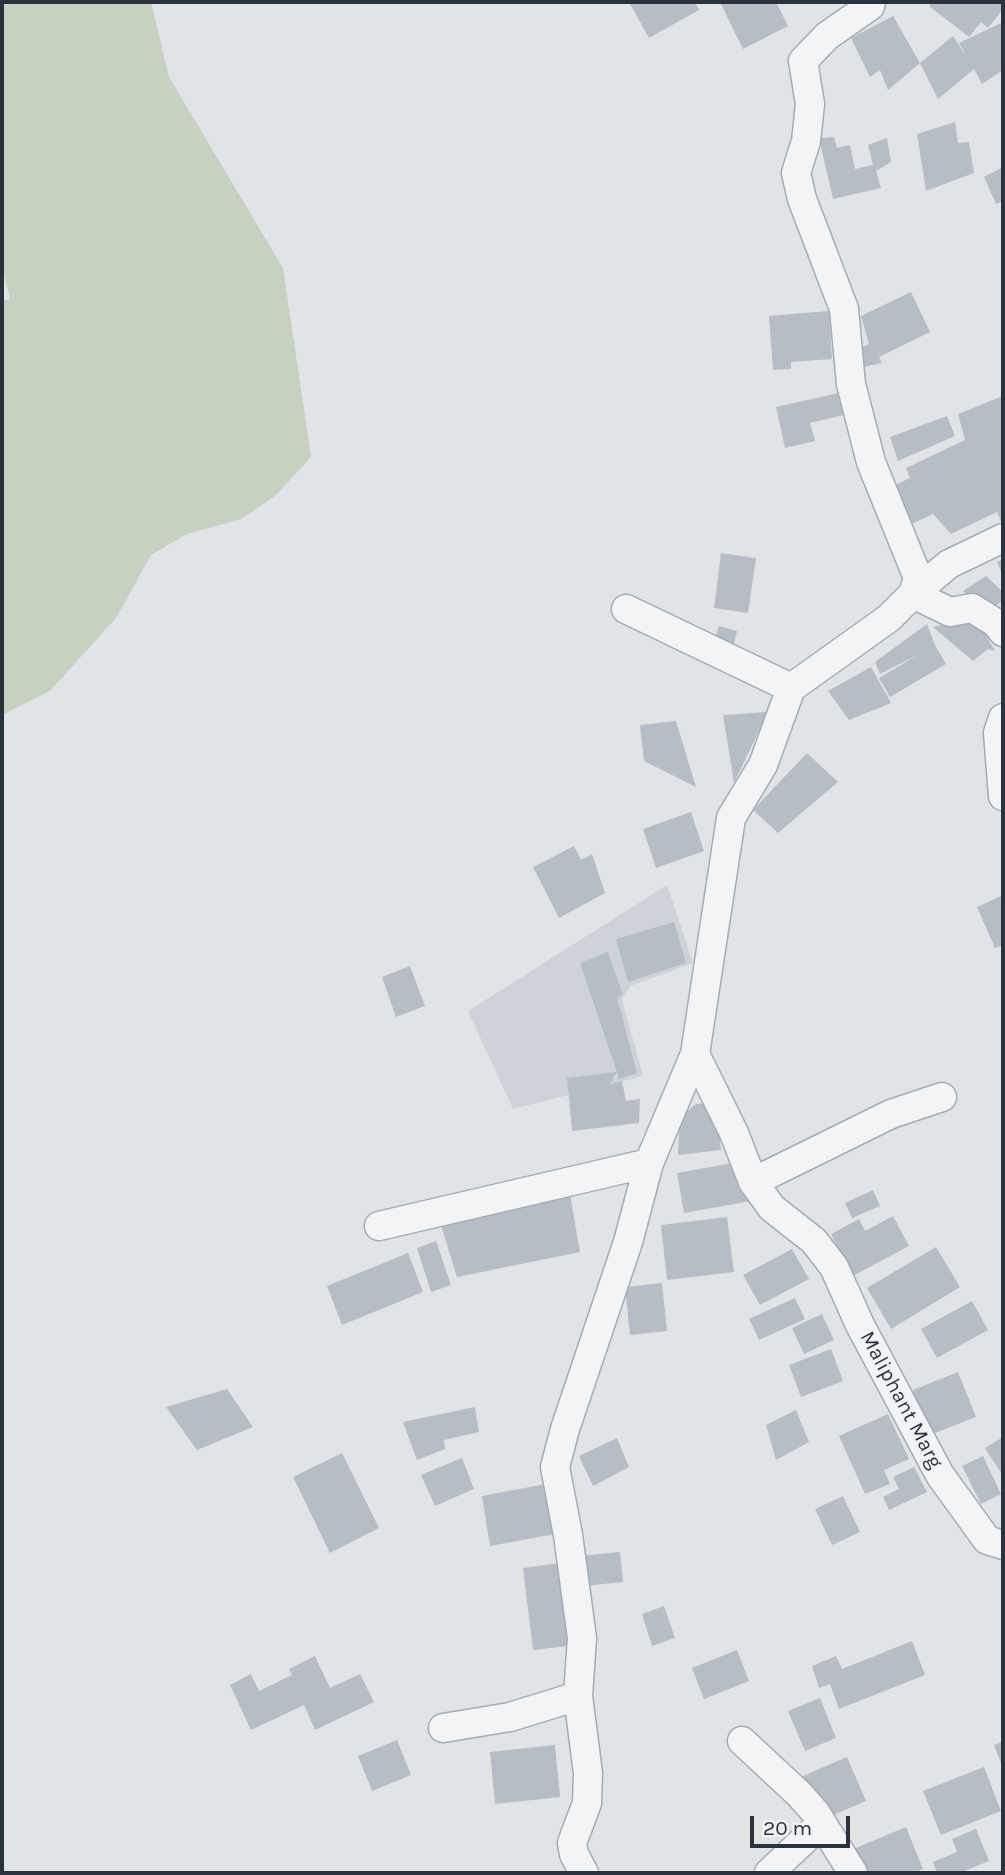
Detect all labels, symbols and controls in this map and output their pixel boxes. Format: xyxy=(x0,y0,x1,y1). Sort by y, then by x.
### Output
street label: Maliphant Marg xyxy=(854,1327,948,1473)
scale bar xyxy=(753,1801,853,1845)
text: 20 m xyxy=(763,1816,812,1840)

